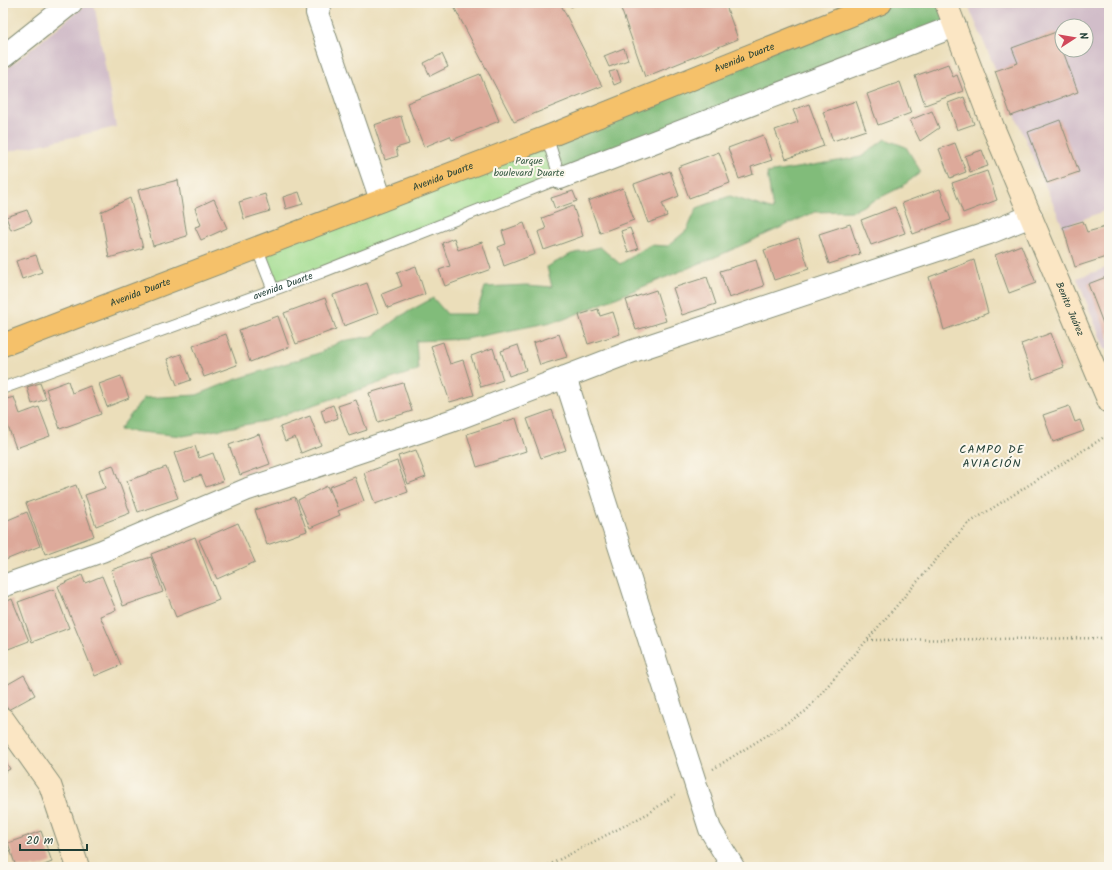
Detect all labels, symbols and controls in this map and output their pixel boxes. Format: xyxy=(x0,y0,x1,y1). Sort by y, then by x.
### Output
north arrow xyxy=(1054,18,1094,58)
text: N xyxy=(1073,31,1092,41)
street label: Avenida Duarte xyxy=(712,38,777,77)
park label: Parque boulevard Duarte xyxy=(494,153,565,181)
street label: Avenida Duarte xyxy=(410,158,476,196)
street label: avenida Duarte xyxy=(251,268,316,304)
street label: Avenida Duarte xyxy=(108,273,173,311)
street label: Benito Juárez xyxy=(1051,279,1088,339)
district label: CAMPO DE AVIACIÓN xyxy=(959,440,1025,473)
scale bar xyxy=(20,826,87,852)
text: 20 m xyxy=(26,831,54,850)

